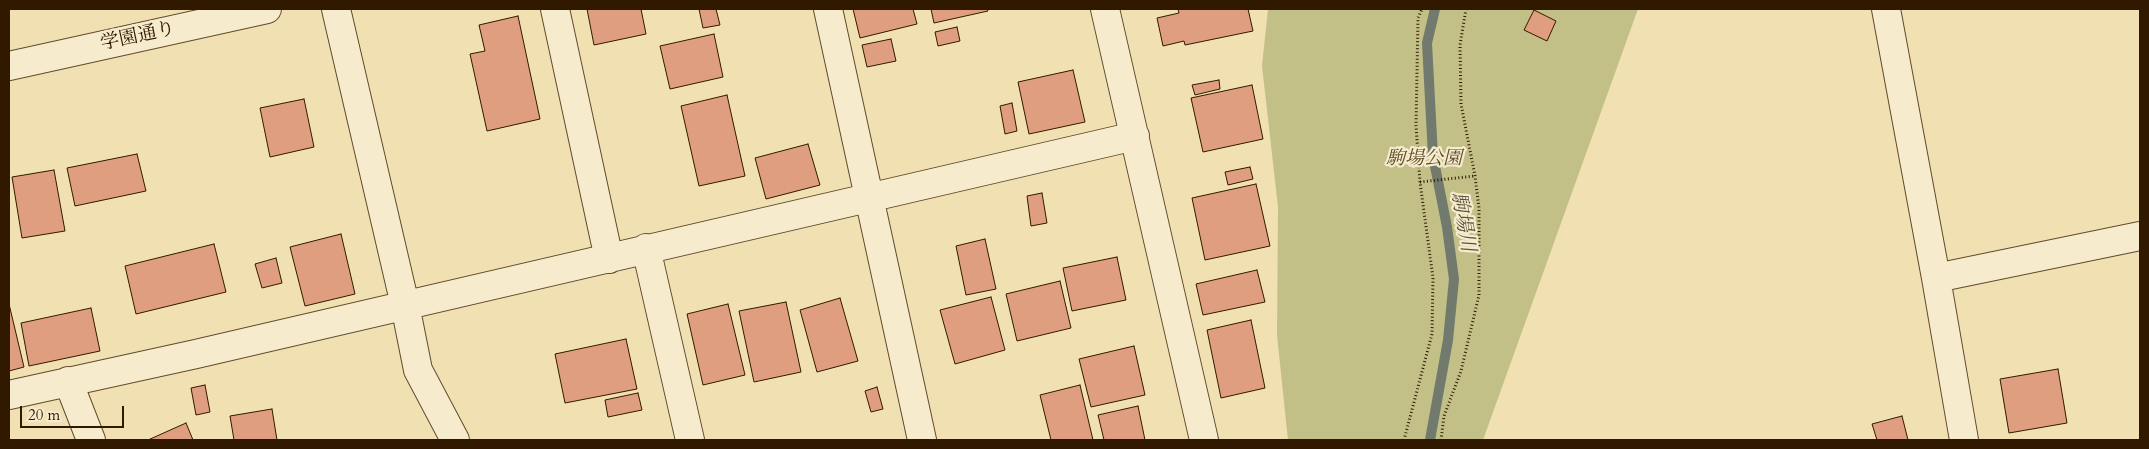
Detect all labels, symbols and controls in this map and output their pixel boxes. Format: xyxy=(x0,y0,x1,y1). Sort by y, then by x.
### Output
street label: 学園通り xyxy=(98,18,178,56)
park label: 駒場公園 xyxy=(1386,149,1462,171)
water label: 駒場川 xyxy=(1445,190,1479,254)
scale bar xyxy=(22,396,126,428)
text: 20 m xyxy=(28,405,60,425)

